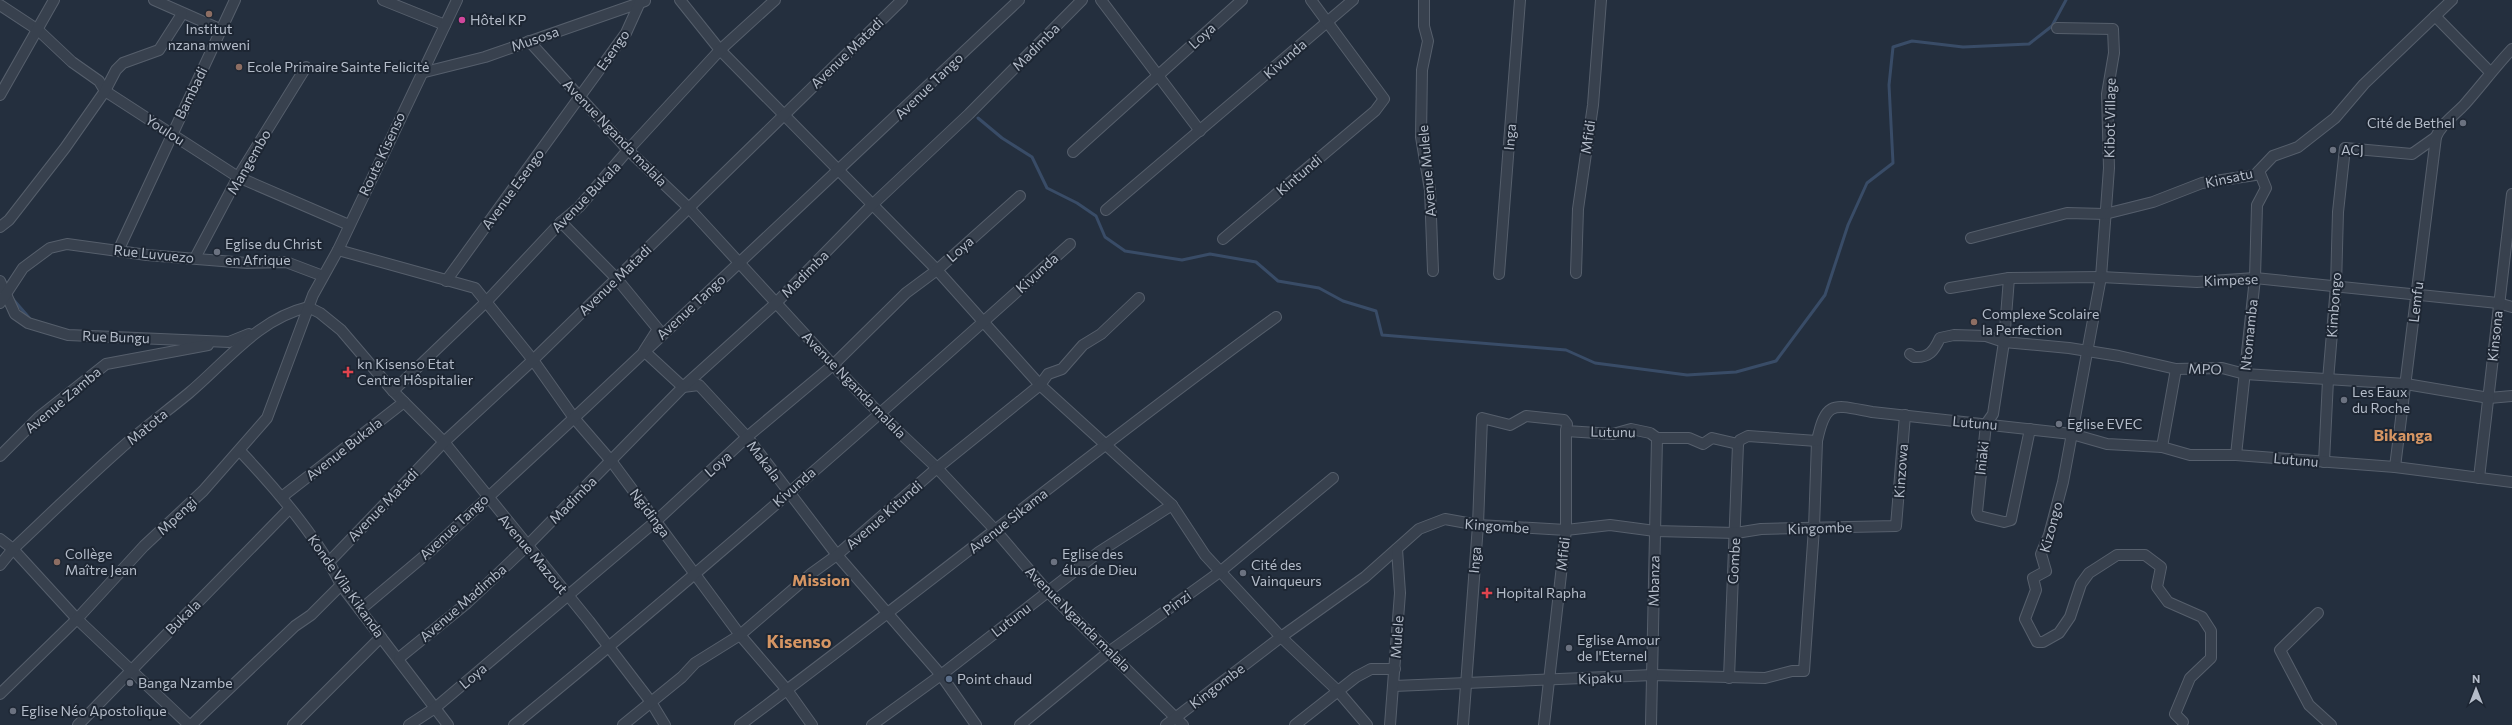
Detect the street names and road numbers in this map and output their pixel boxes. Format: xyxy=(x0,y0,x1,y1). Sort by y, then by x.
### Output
street label: Avenue Matadi xyxy=(807,14,887,92)
street label: Madimba xyxy=(1008,19,1063,74)
street label: Loya xyxy=(1185,19,1219,52)
street label: Musosa xyxy=(509,22,561,55)
street label: Esengo xyxy=(592,26,633,73)
street label: Kivunda xyxy=(1260,35,1310,82)
street label: Avenue Tango xyxy=(891,49,966,122)
street label: Bambadi xyxy=(171,64,210,122)
street label: Avenue Nganda malala xyxy=(560,76,671,190)
street label: Kibot Village xyxy=(2100,78,2119,158)
street label: Route Kisenso xyxy=(355,109,408,198)
street label: Youlou xyxy=(142,111,188,149)
street label: Mfidi xyxy=(1577,119,1598,155)
street label: Inga xyxy=(1500,123,1519,151)
street label: Avenue Mulele xyxy=(1414,124,1439,218)
street label: Mangembo xyxy=(223,126,274,197)
street label: Avenue Esengo xyxy=(478,145,547,232)
street label: Kintundi xyxy=(1272,151,1325,199)
street label: Avenue Bukala xyxy=(548,158,624,236)
street label: Kinsatu xyxy=(2204,164,2254,191)
street label: Loya xyxy=(943,232,977,265)
street label: Rue Luvuezo xyxy=(113,241,195,266)
street label: Avenue Matadi xyxy=(575,241,655,319)
street label: Madimba xyxy=(777,246,832,301)
street label: Kivunda xyxy=(1012,249,1061,296)
street label: Avenue Tango xyxy=(653,270,729,343)
street label: Kimpese xyxy=(2203,270,2259,289)
street label: Kimbongo xyxy=(2323,272,2344,338)
street label: Lemfu xyxy=(2405,281,2426,323)
street label: Ntomamba xyxy=(2236,298,2261,372)
street label: Kinsona xyxy=(2483,310,2506,362)
street label: Rue Bungu xyxy=(82,327,150,346)
street label: Avenue Nganda malala xyxy=(799,328,910,442)
street label: MPO xyxy=(2188,359,2222,378)
street label: Avenue Zamba xyxy=(21,363,104,436)
street label: Matota xyxy=(123,405,171,448)
street label: Lutunu xyxy=(1952,412,1998,433)
street label: Avenue Bukala xyxy=(302,414,385,484)
street label: Lutunu xyxy=(1590,423,1636,440)
street label: Makala xyxy=(744,437,785,484)
street label: Iniaki xyxy=(1971,440,1992,476)
street label: Kinzowa xyxy=(1890,443,1911,499)
street label: Loya xyxy=(701,447,735,480)
street label: Lutunu xyxy=(2273,449,2319,470)
street label: Kivunda xyxy=(769,463,819,510)
street label: Avenue Matadi xyxy=(344,465,422,545)
street label: Madimba xyxy=(545,472,600,527)
street label: Avenue Kitundi xyxy=(842,477,925,552)
street label: Avenue Sikama xyxy=(965,484,1051,557)
street label: Ngidinga xyxy=(627,485,674,540)
street label: Avenue Tango xyxy=(416,490,492,563)
street label: Mpengi xyxy=(153,493,200,538)
street label: Kizongo xyxy=(2036,499,2065,554)
street label: Avenue Mazout xyxy=(495,510,572,597)
street label: Kingombe xyxy=(1464,515,1530,536)
street label: Kingombe xyxy=(1787,518,1853,537)
street label: Konde Vila Kikanda xyxy=(305,531,388,640)
street label: Mfidi xyxy=(1552,536,1573,572)
street label: Gombe xyxy=(1724,537,1743,585)
street label: Inga xyxy=(1465,546,1484,574)
street label: Mbanza xyxy=(1645,555,1662,607)
street label: Avenue Madimba xyxy=(416,560,510,645)
street label: Avenue Nganda malala xyxy=(1022,562,1135,675)
street label: Pinzi xyxy=(1159,587,1194,619)
street label: Bukala xyxy=(162,596,204,638)
street label: Lutunu xyxy=(988,599,1034,640)
street label: Mulele xyxy=(1387,615,1406,659)
street label: Loya xyxy=(456,659,490,692)
street label: Kingombe xyxy=(1186,659,1248,712)
street label: Kipaku xyxy=(1578,668,1622,687)

